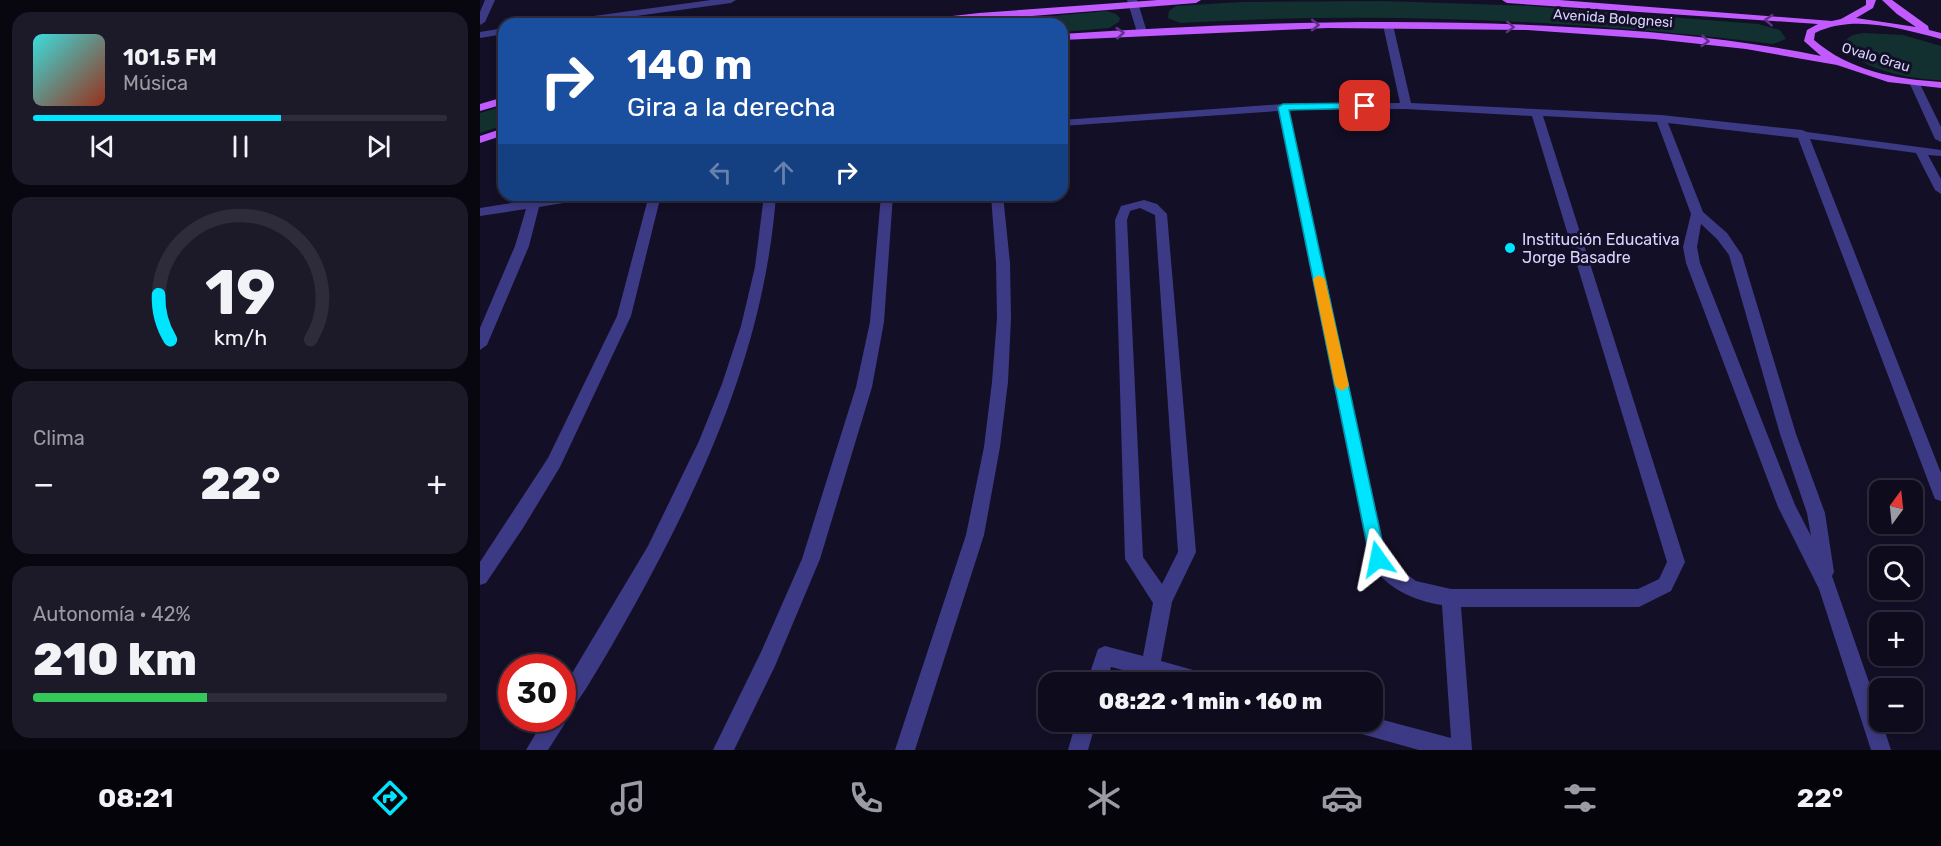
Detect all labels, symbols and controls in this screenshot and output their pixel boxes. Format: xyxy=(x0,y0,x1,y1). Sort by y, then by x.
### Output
street label: Avenida Bolognesi xyxy=(1553,6,1673,31)
one-way arrow xyxy=(1765,14,1774,27)
one-way arrow xyxy=(1311,19,1320,32)
one-way arrow xyxy=(1506,21,1515,33)
one-way arrow xyxy=(1116,27,1125,40)
one-way arrow xyxy=(1700,34,1709,47)
street label: Ovalo Grau xyxy=(1840,39,1912,76)
text: 140 m xyxy=(627,40,753,90)
icon: right xyxy=(528,42,606,120)
text: 101.5 FM xyxy=(123,44,217,71)
text: Música xyxy=(123,71,188,95)
pin xyxy=(1339,80,1390,131)
icon: arrive xyxy=(1348,89,1381,122)
text: Gira a la derecha xyxy=(627,91,836,123)
icon: previous xyxy=(86,130,119,163)
icon: pause xyxy=(224,130,257,163)
icon: next xyxy=(362,130,395,163)
icon: left xyxy=(704,156,737,189)
icon: ahead xyxy=(767,156,800,189)
icon: right xyxy=(830,156,863,189)
place label: Institución Educativa Jorge Basadre xyxy=(1522,230,1680,267)
marker: Institución Educativa Jorge Basadre xyxy=(1503,241,1517,255)
text: 19 xyxy=(204,256,276,330)
text: km/h xyxy=(213,325,267,350)
text: Clima xyxy=(33,426,85,450)
text: 22° xyxy=(201,457,280,510)
text: − xyxy=(33,464,54,503)
text: + xyxy=(426,464,447,503)
north arrow xyxy=(1869,480,1923,534)
map controls xyxy=(1869,480,1923,732)
position arrow xyxy=(1346,527,1410,591)
button: search xyxy=(1869,546,1923,600)
text: Autonomía · 42% xyxy=(33,602,191,626)
button: + xyxy=(1869,612,1923,666)
text: 210 km xyxy=(33,633,197,686)
speed limit sign: 30 xyxy=(498,654,576,732)
button: − xyxy=(1869,678,1923,732)
text: 08:22 · 1 min · 160 m xyxy=(1099,688,1322,715)
icon: directions xyxy=(369,777,411,819)
icon: music xyxy=(607,777,649,819)
icon: phone xyxy=(845,777,887,819)
icon: climate xyxy=(1083,777,1125,819)
icon: car xyxy=(1321,777,1363,819)
icon: filters xyxy=(1559,777,1601,819)
text: 08:21 xyxy=(98,782,173,814)
text: 22° xyxy=(1797,782,1843,814)

